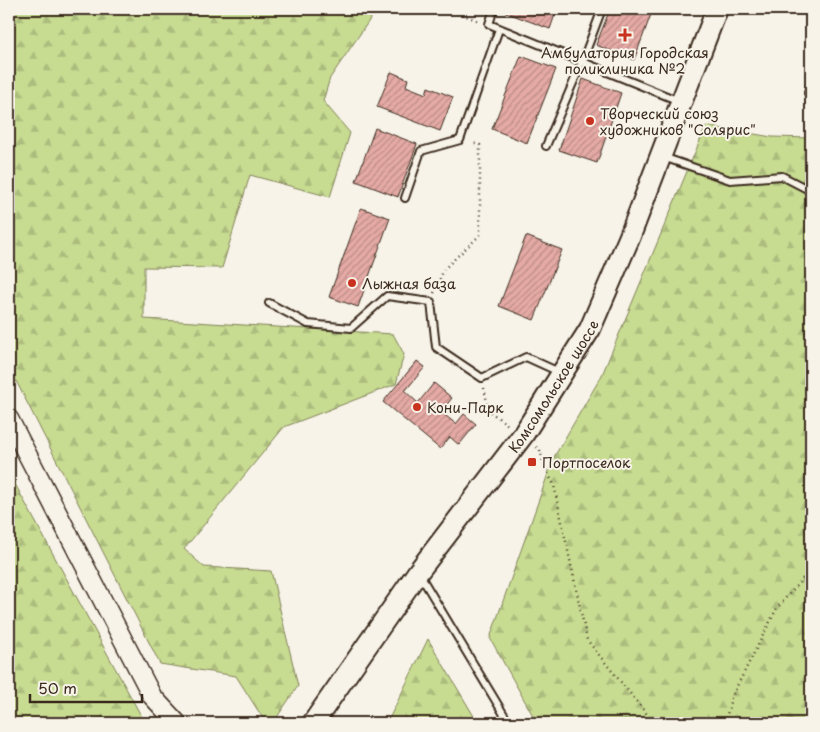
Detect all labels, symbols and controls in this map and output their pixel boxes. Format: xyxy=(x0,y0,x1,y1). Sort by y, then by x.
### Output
marker: Амбулатория Городская поликлиника №2 xyxy=(618,28,632,42)
place label: Амбулатория Городская поликлиника №2 xyxy=(541,42,709,79)
place label: Творческий союз художников "Солярис" xyxy=(600,103,756,140)
marker: Творческий союз художников "Солярис" xyxy=(584,115,596,127)
place label: Лыжная база xyxy=(362,273,456,294)
marker: Лыжная база xyxy=(346,277,358,289)
street label: Комсомольское шоссе xyxy=(503,317,603,457)
place label: Кони-Парк xyxy=(427,397,504,418)
marker: Кони-Парк xyxy=(411,401,423,413)
place label: Портпоселок xyxy=(542,452,631,473)
marker: Портпоселок xyxy=(526,456,538,468)
scale bar xyxy=(30,672,142,704)
text: 50 m xyxy=(38,676,77,699)

